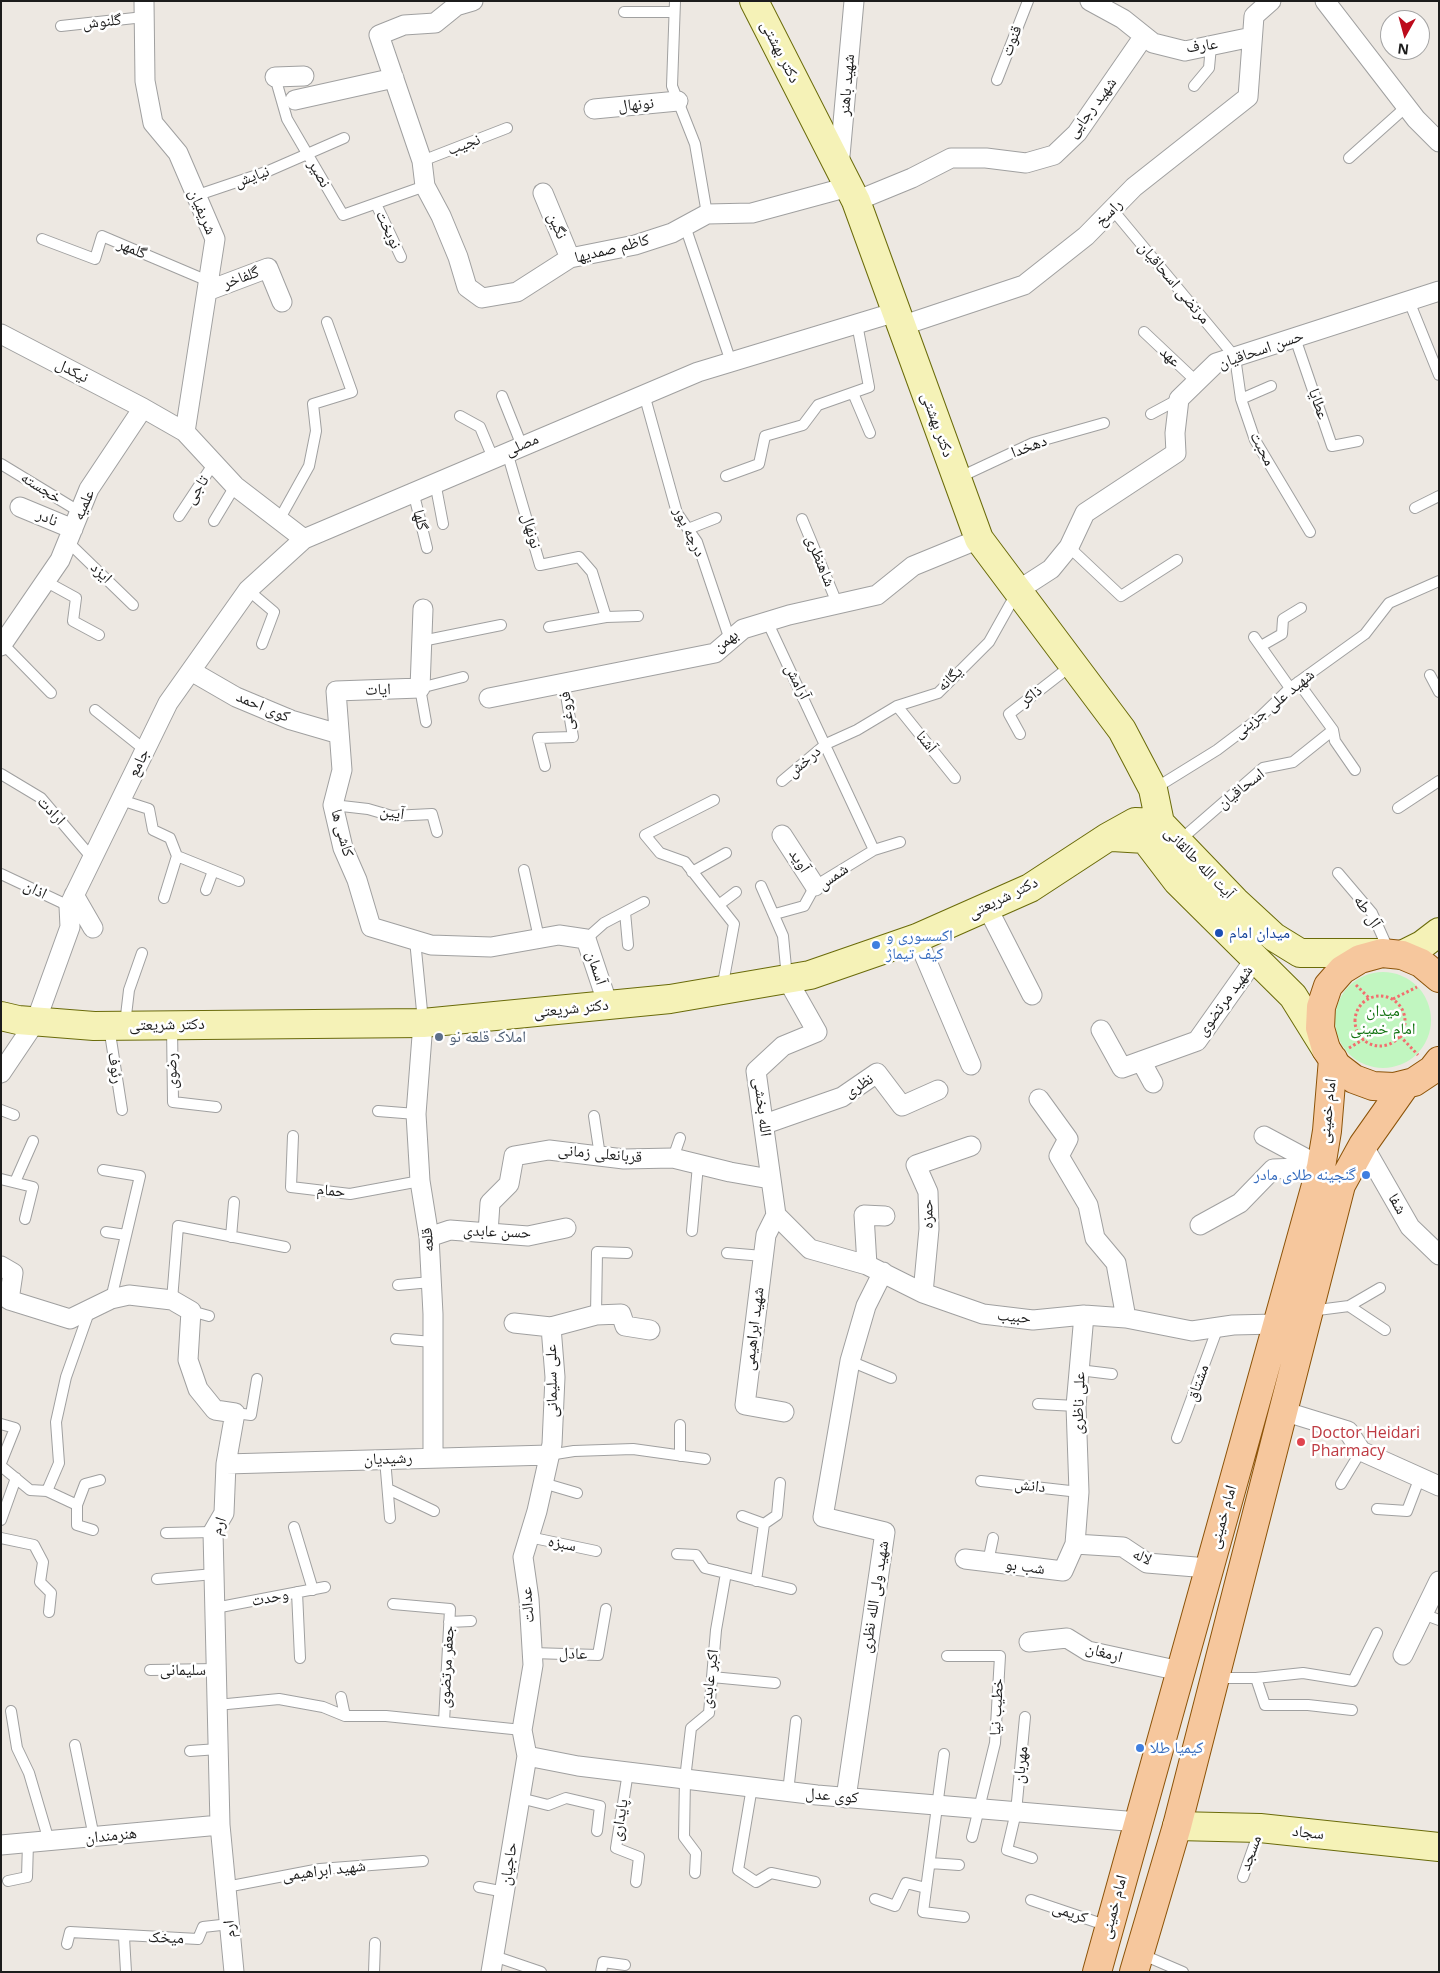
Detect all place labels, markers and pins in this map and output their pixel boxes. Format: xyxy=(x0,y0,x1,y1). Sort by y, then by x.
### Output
place label: میدان امام xyxy=(1229,923,1290,943)
place label: اکسسوری و کیف تیماژ xyxy=(886,926,953,964)
marker: میدان امام xyxy=(1213,927,1225,939)
marker: اکسسوری و کیف تیماژ xyxy=(870,939,882,951)
place label: املاک قلعه نو xyxy=(449,1027,526,1047)
marker: املاک قلعه نو xyxy=(433,1031,445,1043)
place label: گنجینه طلای مادر xyxy=(1254,1165,1356,1185)
marker: گنجینه طلای مادر xyxy=(1360,1169,1372,1181)
place label: Doctor Heidari Pharmacy xyxy=(1311,1423,1420,1461)
marker: Doctor Heidari Pharmacy xyxy=(1295,1436,1307,1448)
place label: کیمیا طلا xyxy=(1150,1738,1203,1758)
marker: کیمیا طلا xyxy=(1134,1742,1146,1754)

